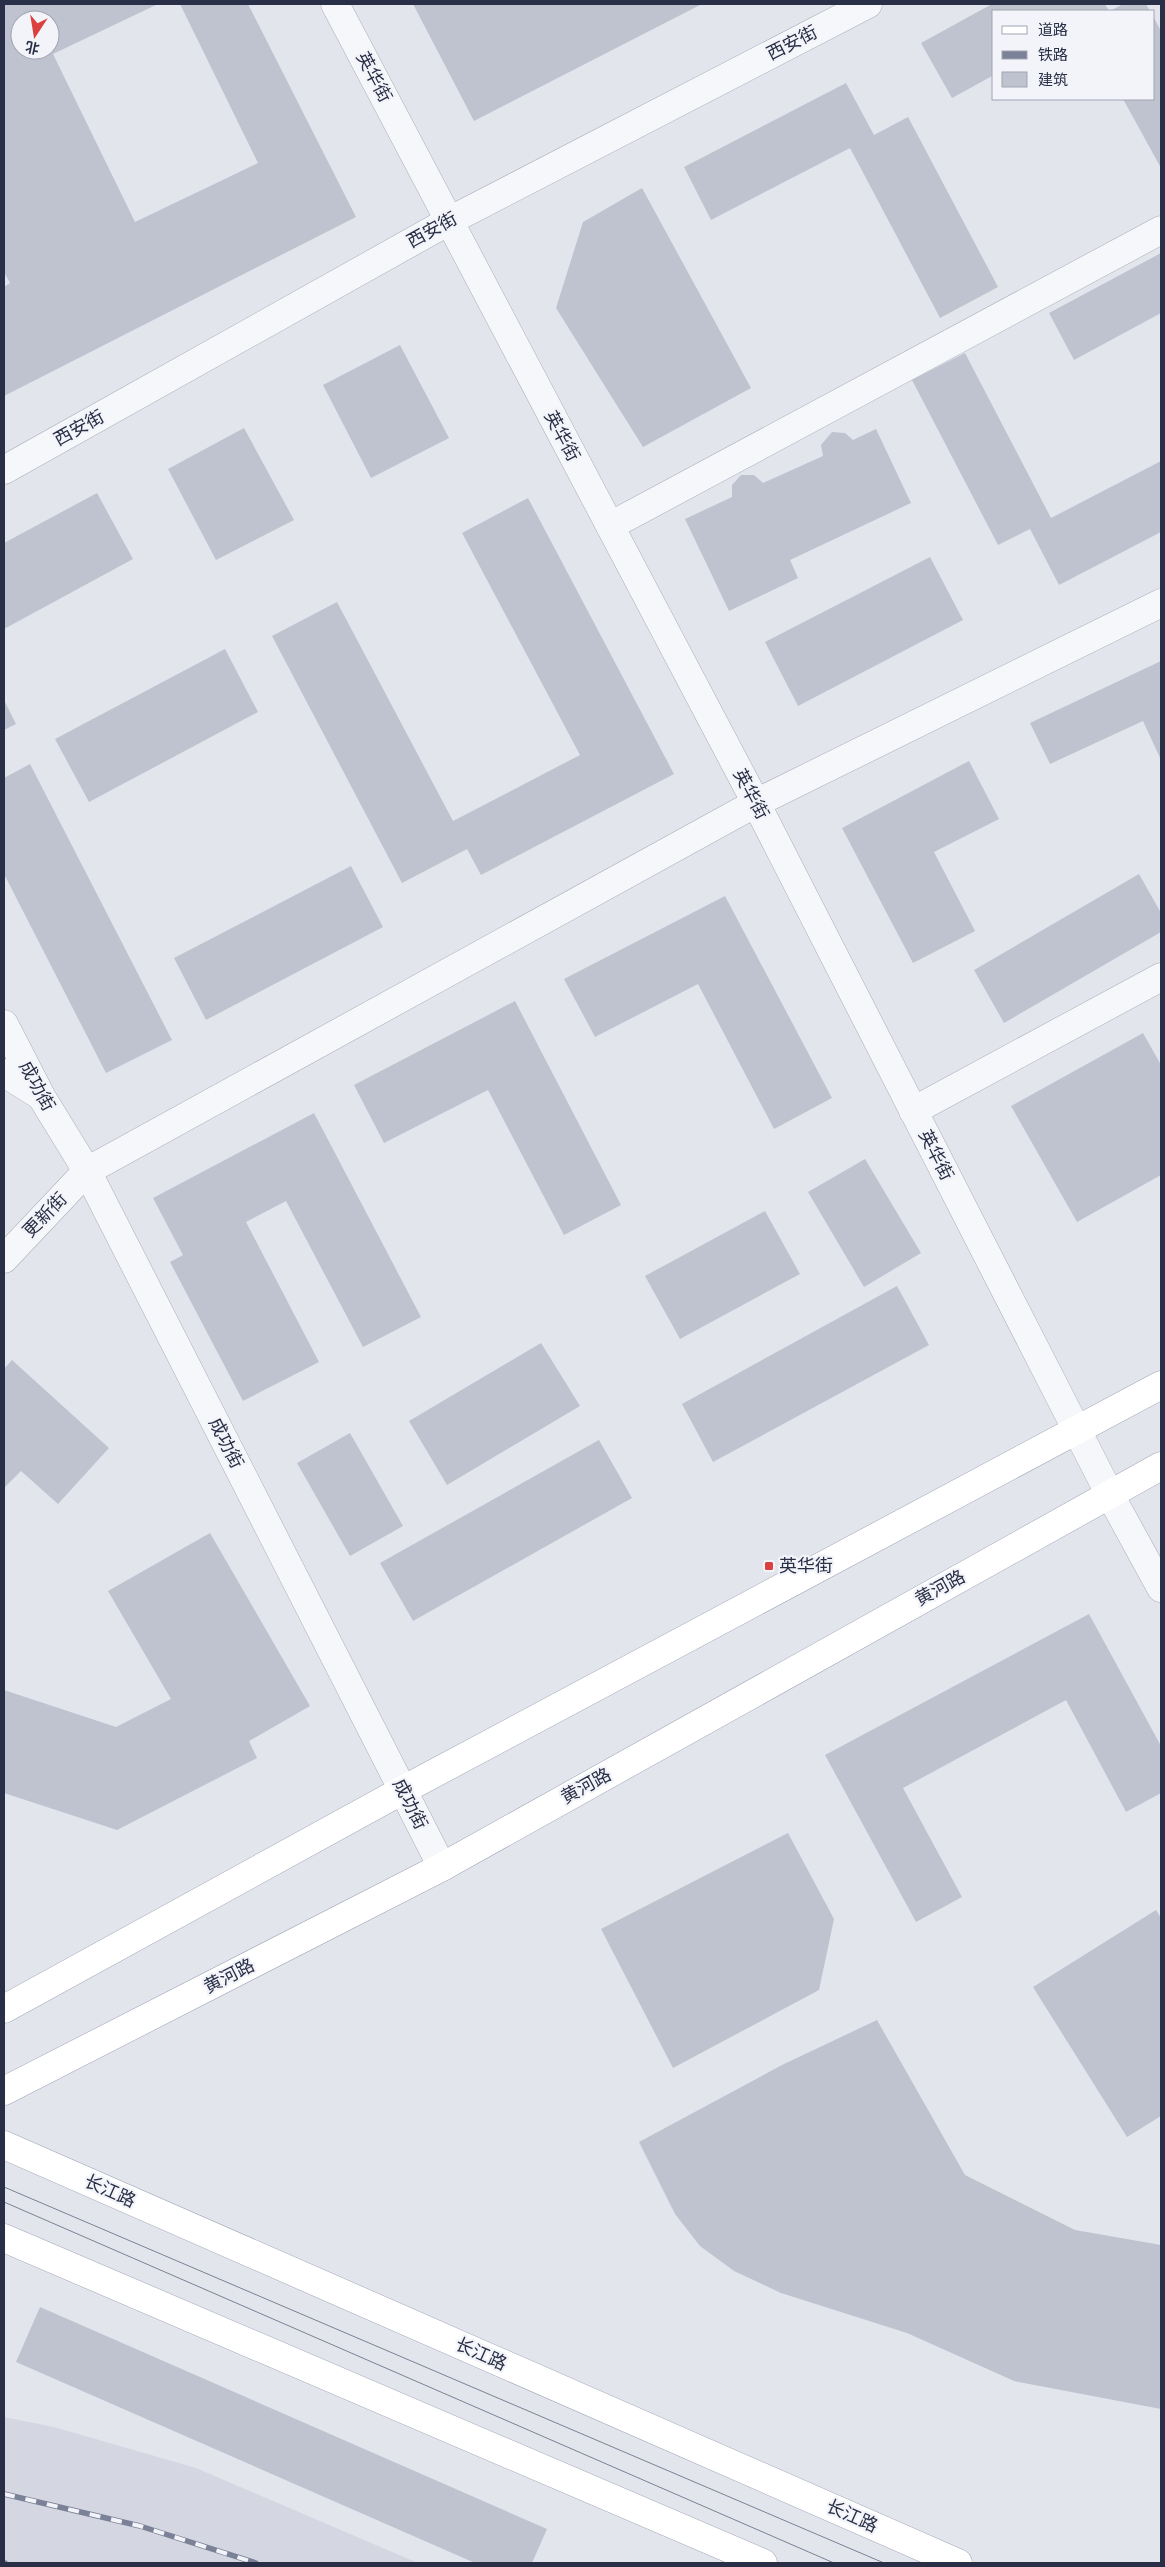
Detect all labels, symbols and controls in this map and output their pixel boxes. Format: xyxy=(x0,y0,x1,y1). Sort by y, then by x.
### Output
north arrow xyxy=(10,10,60,60)
legend xyxy=(992,10,1155,100)
street label: 西安街 xyxy=(762,19,822,66)
text: 道路 xyxy=(1038,19,1068,40)
text: 北 xyxy=(23,36,41,59)
text: 铁路 xyxy=(1038,44,1068,65)
street label: 英华街 xyxy=(351,47,398,106)
text: 建筑 xyxy=(1038,69,1068,90)
street label: 西安街 xyxy=(402,206,461,254)
street label: 西安街 xyxy=(49,404,108,452)
street label: 英华街 xyxy=(539,406,586,465)
street label: 英华街 xyxy=(728,764,775,823)
street label: 成功街 xyxy=(13,1056,61,1115)
street label: 英华街 xyxy=(913,1125,960,1185)
street label: 更新街 xyxy=(17,1187,72,1243)
street label: 成功街 xyxy=(203,1413,250,1473)
place label: 英华街 xyxy=(779,1553,833,1578)
marker: 英华街 xyxy=(763,1560,775,1572)
street label: 黄河路 xyxy=(910,1564,969,1612)
street label: 黄河路 xyxy=(556,1762,615,1810)
street label: 成功街 xyxy=(387,1774,434,1834)
street label: 黄河路 xyxy=(199,1952,259,1999)
street label: 长江路 xyxy=(80,2168,140,2213)
street label: 长江路 xyxy=(451,2331,511,2376)
street label: 长江路 xyxy=(822,2493,882,2538)

